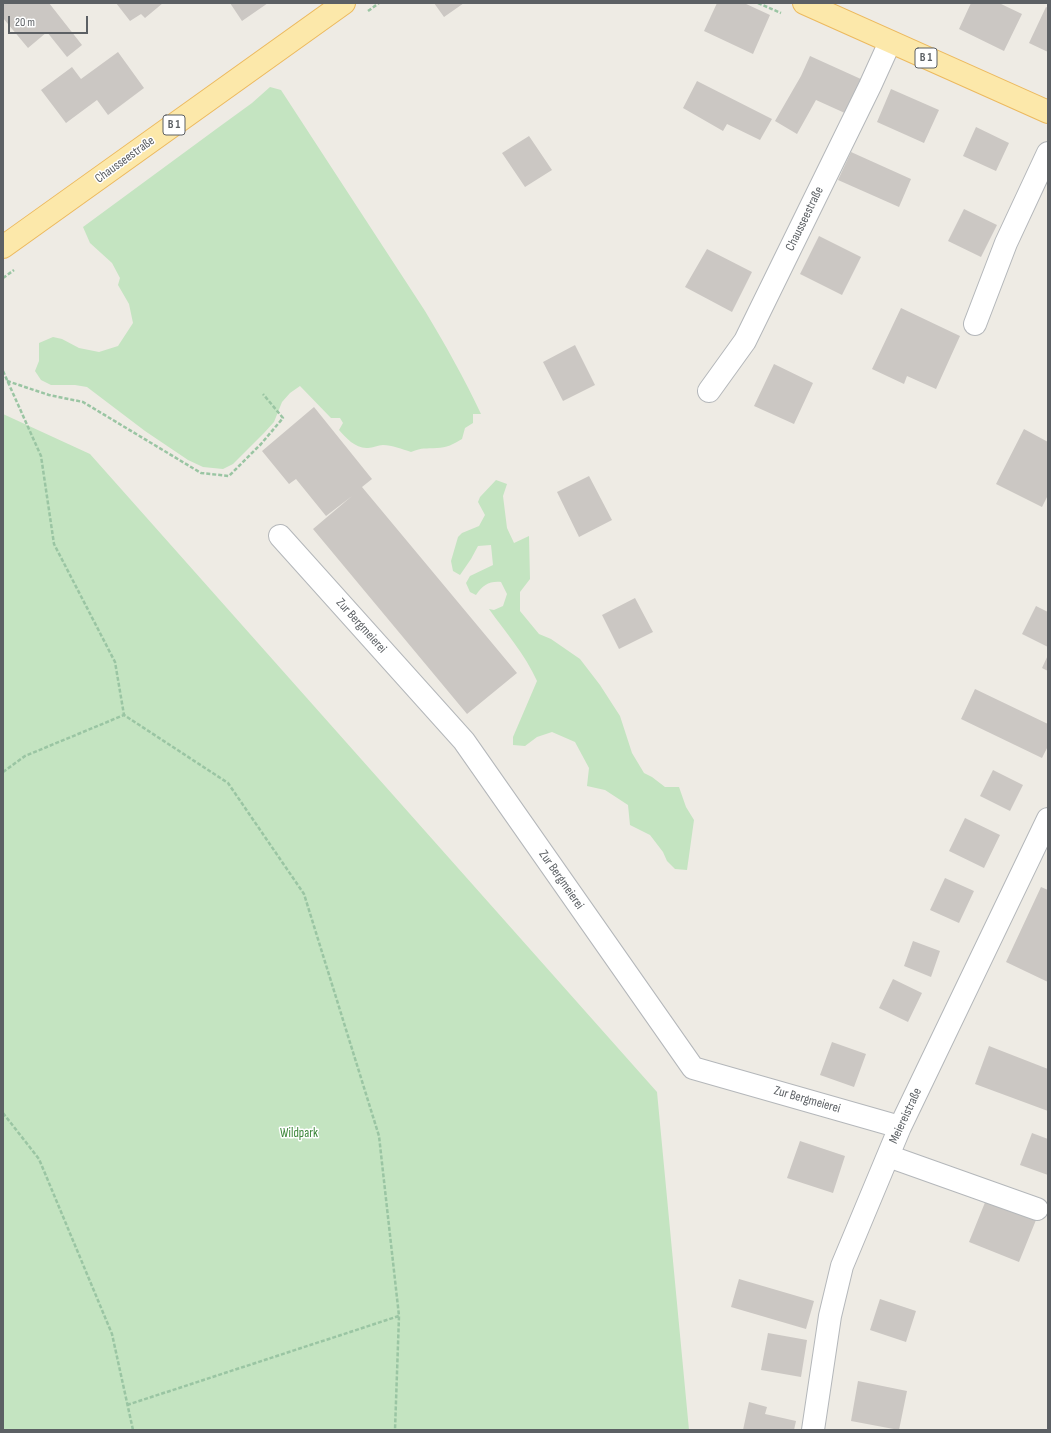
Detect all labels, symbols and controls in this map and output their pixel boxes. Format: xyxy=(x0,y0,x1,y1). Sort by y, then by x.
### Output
scale bar xyxy=(10,8,90,34)
text: 20 m xyxy=(15,15,35,30)
road number: B 1 xyxy=(915,48,937,68)
road number: B 1 xyxy=(163,115,185,135)
street label: Chausseestraße xyxy=(92,133,158,187)
street label: Chausseestraße xyxy=(783,184,827,254)
street label: Zur Bergmeierei xyxy=(332,595,390,657)
street label: Zur Bergmeierei xyxy=(535,847,587,913)
street label: Zur Bergmeierei xyxy=(772,1083,842,1117)
street label: Meiereistraße xyxy=(886,1086,926,1146)
park label: Wildpark xyxy=(280,1126,318,1142)

